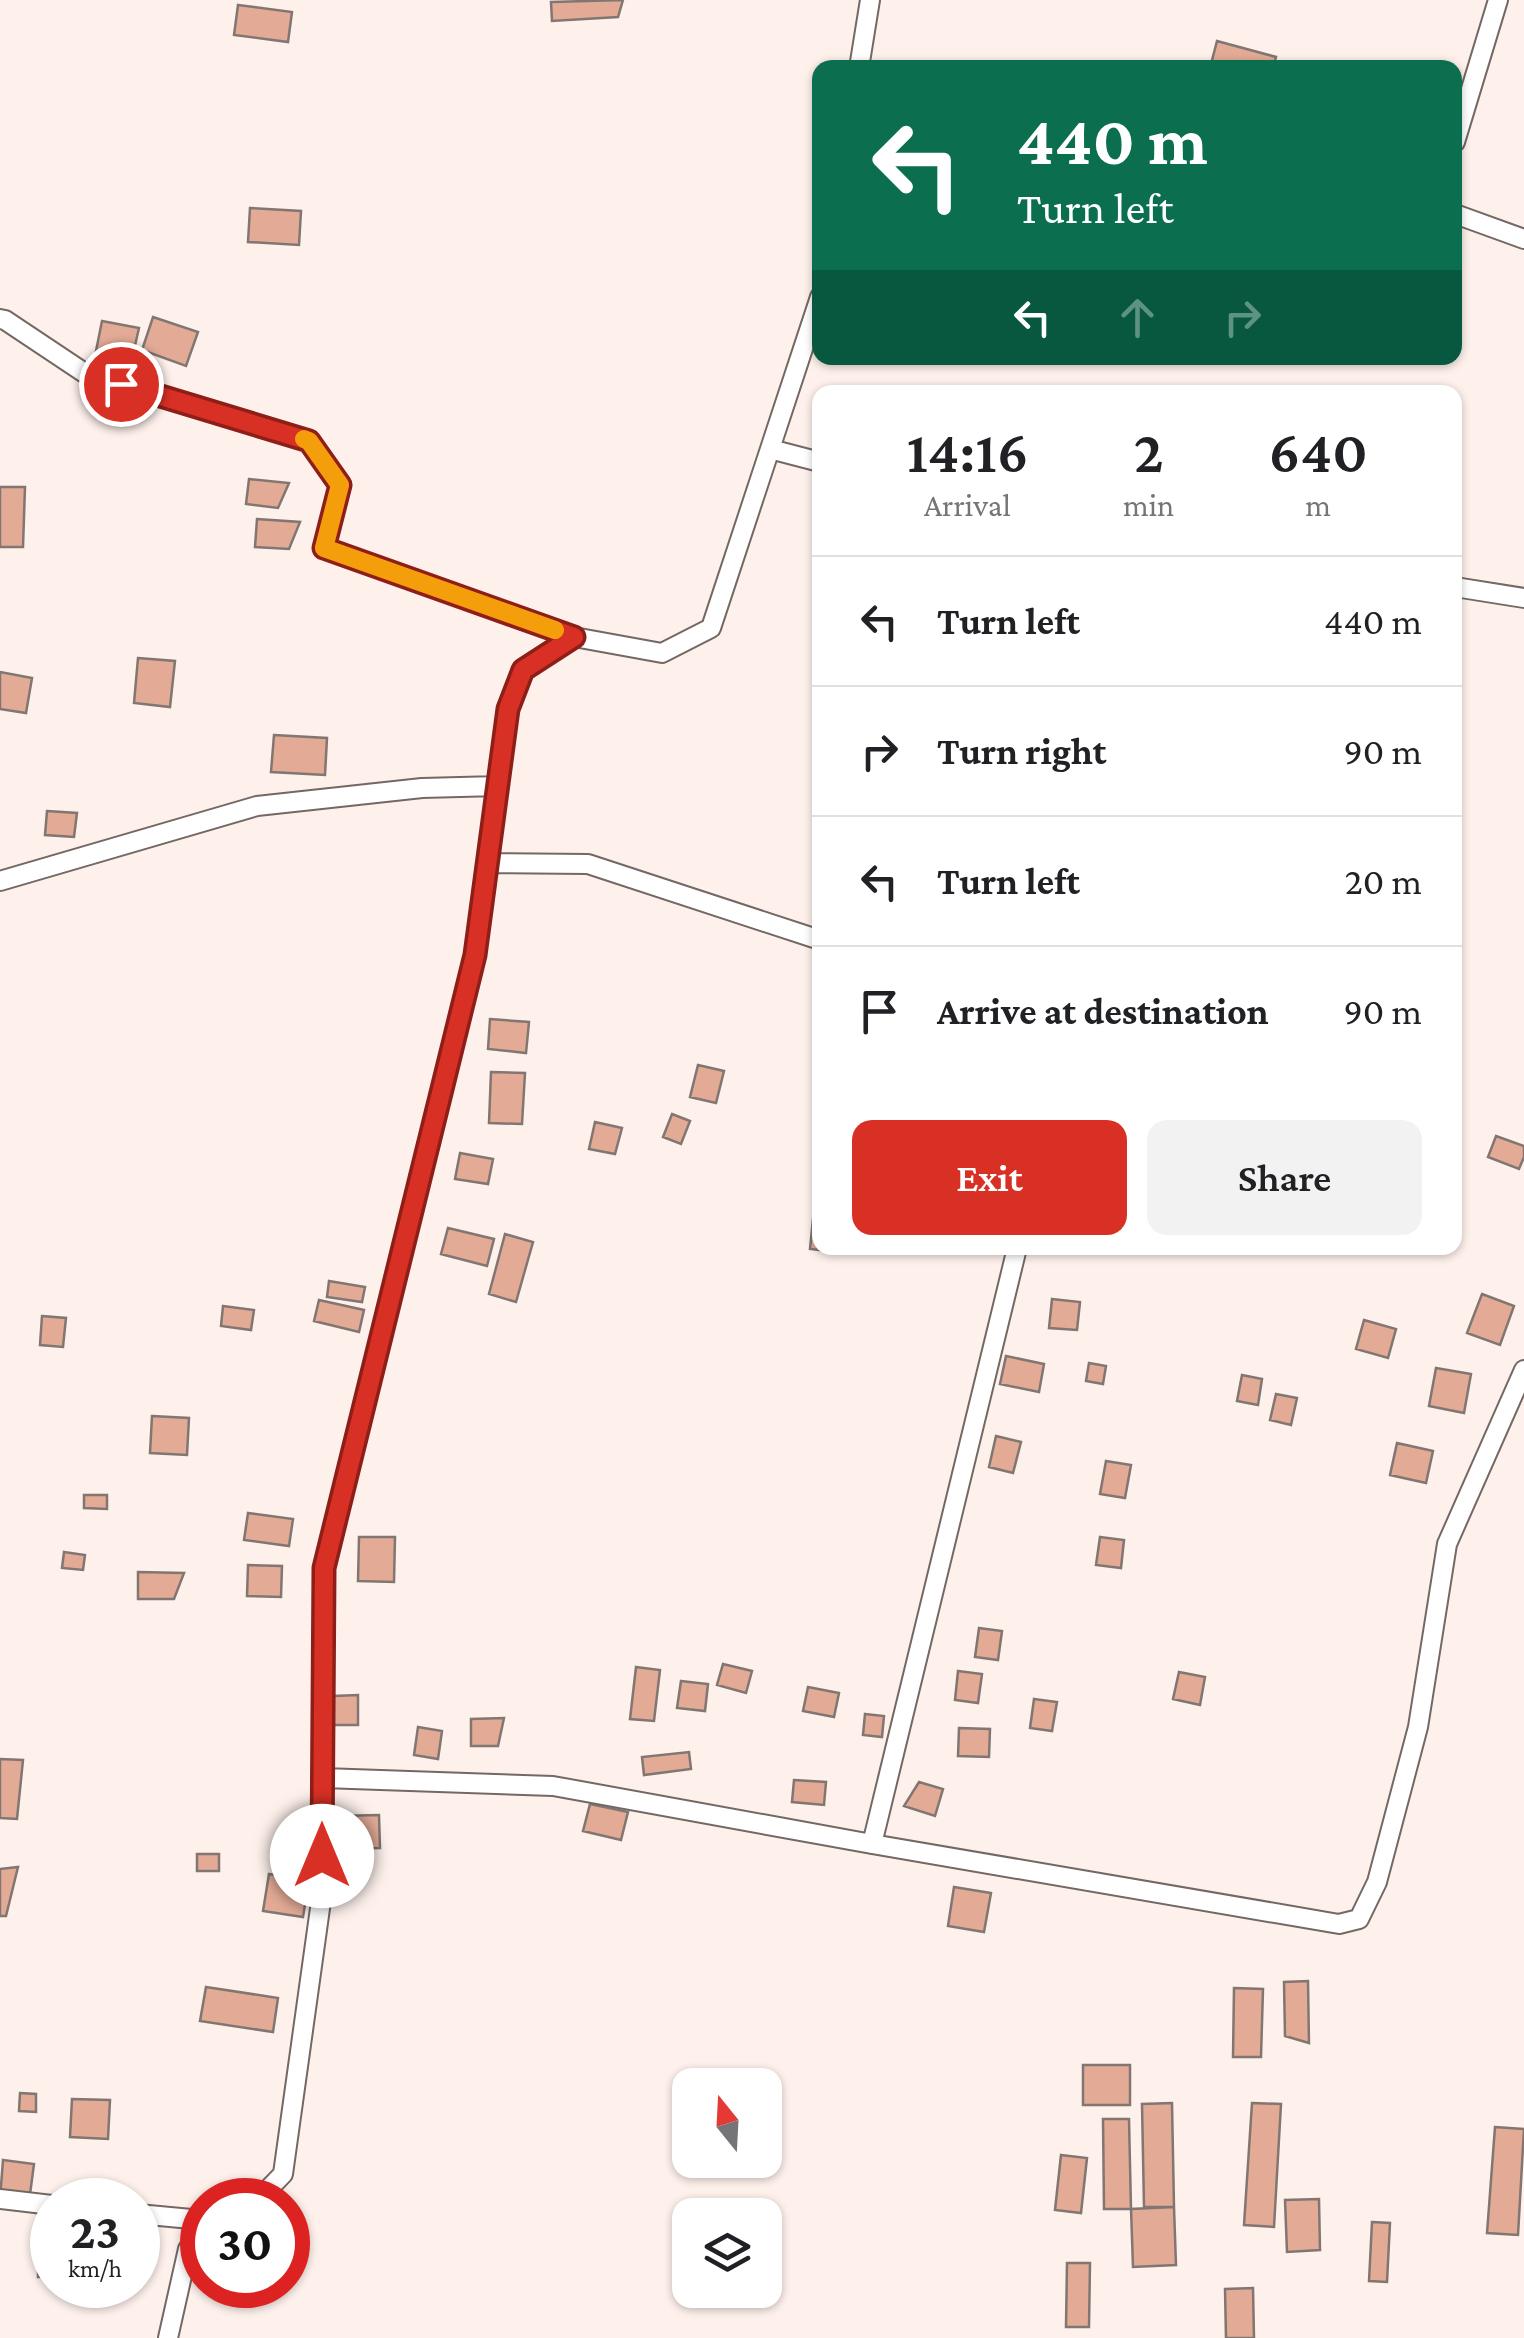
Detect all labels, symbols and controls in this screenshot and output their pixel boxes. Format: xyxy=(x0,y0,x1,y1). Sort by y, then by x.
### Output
icon: left xyxy=(852,100,982,230)
text: 440 m xyxy=(1017,101,1208,179)
text: Turn left xyxy=(1017,183,1174,233)
icon: left xyxy=(1005,290,1060,345)
icon: ahead xyxy=(1110,290,1165,345)
icon: right xyxy=(1215,290,1270,345)
pin xyxy=(79,342,164,427)
icon: arrive xyxy=(94,357,149,412)
text: 14:16 xyxy=(906,418,1029,485)
text: 2 xyxy=(1134,418,1163,485)
text: 640 xyxy=(1269,418,1368,485)
text: Arrival xyxy=(924,487,1011,523)
text: min xyxy=(1123,487,1174,523)
text: m xyxy=(1305,487,1331,523)
icon: left xyxy=(852,594,907,649)
text: Turn left xyxy=(937,600,1080,642)
text: 440 m xyxy=(1324,600,1422,642)
icon: right xyxy=(852,724,907,779)
text: Turn right xyxy=(937,730,1106,772)
text: 90 m xyxy=(1344,730,1422,772)
icon: left xyxy=(852,854,907,909)
text: Turn left xyxy=(937,860,1080,902)
text: 20 m xyxy=(1345,860,1422,902)
icon: arrive xyxy=(852,984,907,1039)
text: Arrive at destination xyxy=(937,990,1269,1032)
text: 90 m xyxy=(1344,990,1422,1032)
button: Exit xyxy=(852,1120,1127,1235)
button: Share xyxy=(1147,1120,1422,1235)
position arrow xyxy=(270,1804,374,1908)
north arrow xyxy=(672,2068,782,2178)
map controls xyxy=(672,2068,782,2308)
speed limit sign: 30 xyxy=(180,2178,310,2308)
button: layers xyxy=(672,2198,782,2308)
text: 23 xyxy=(70,2203,120,2259)
text: km/h xyxy=(68,2255,122,2282)

